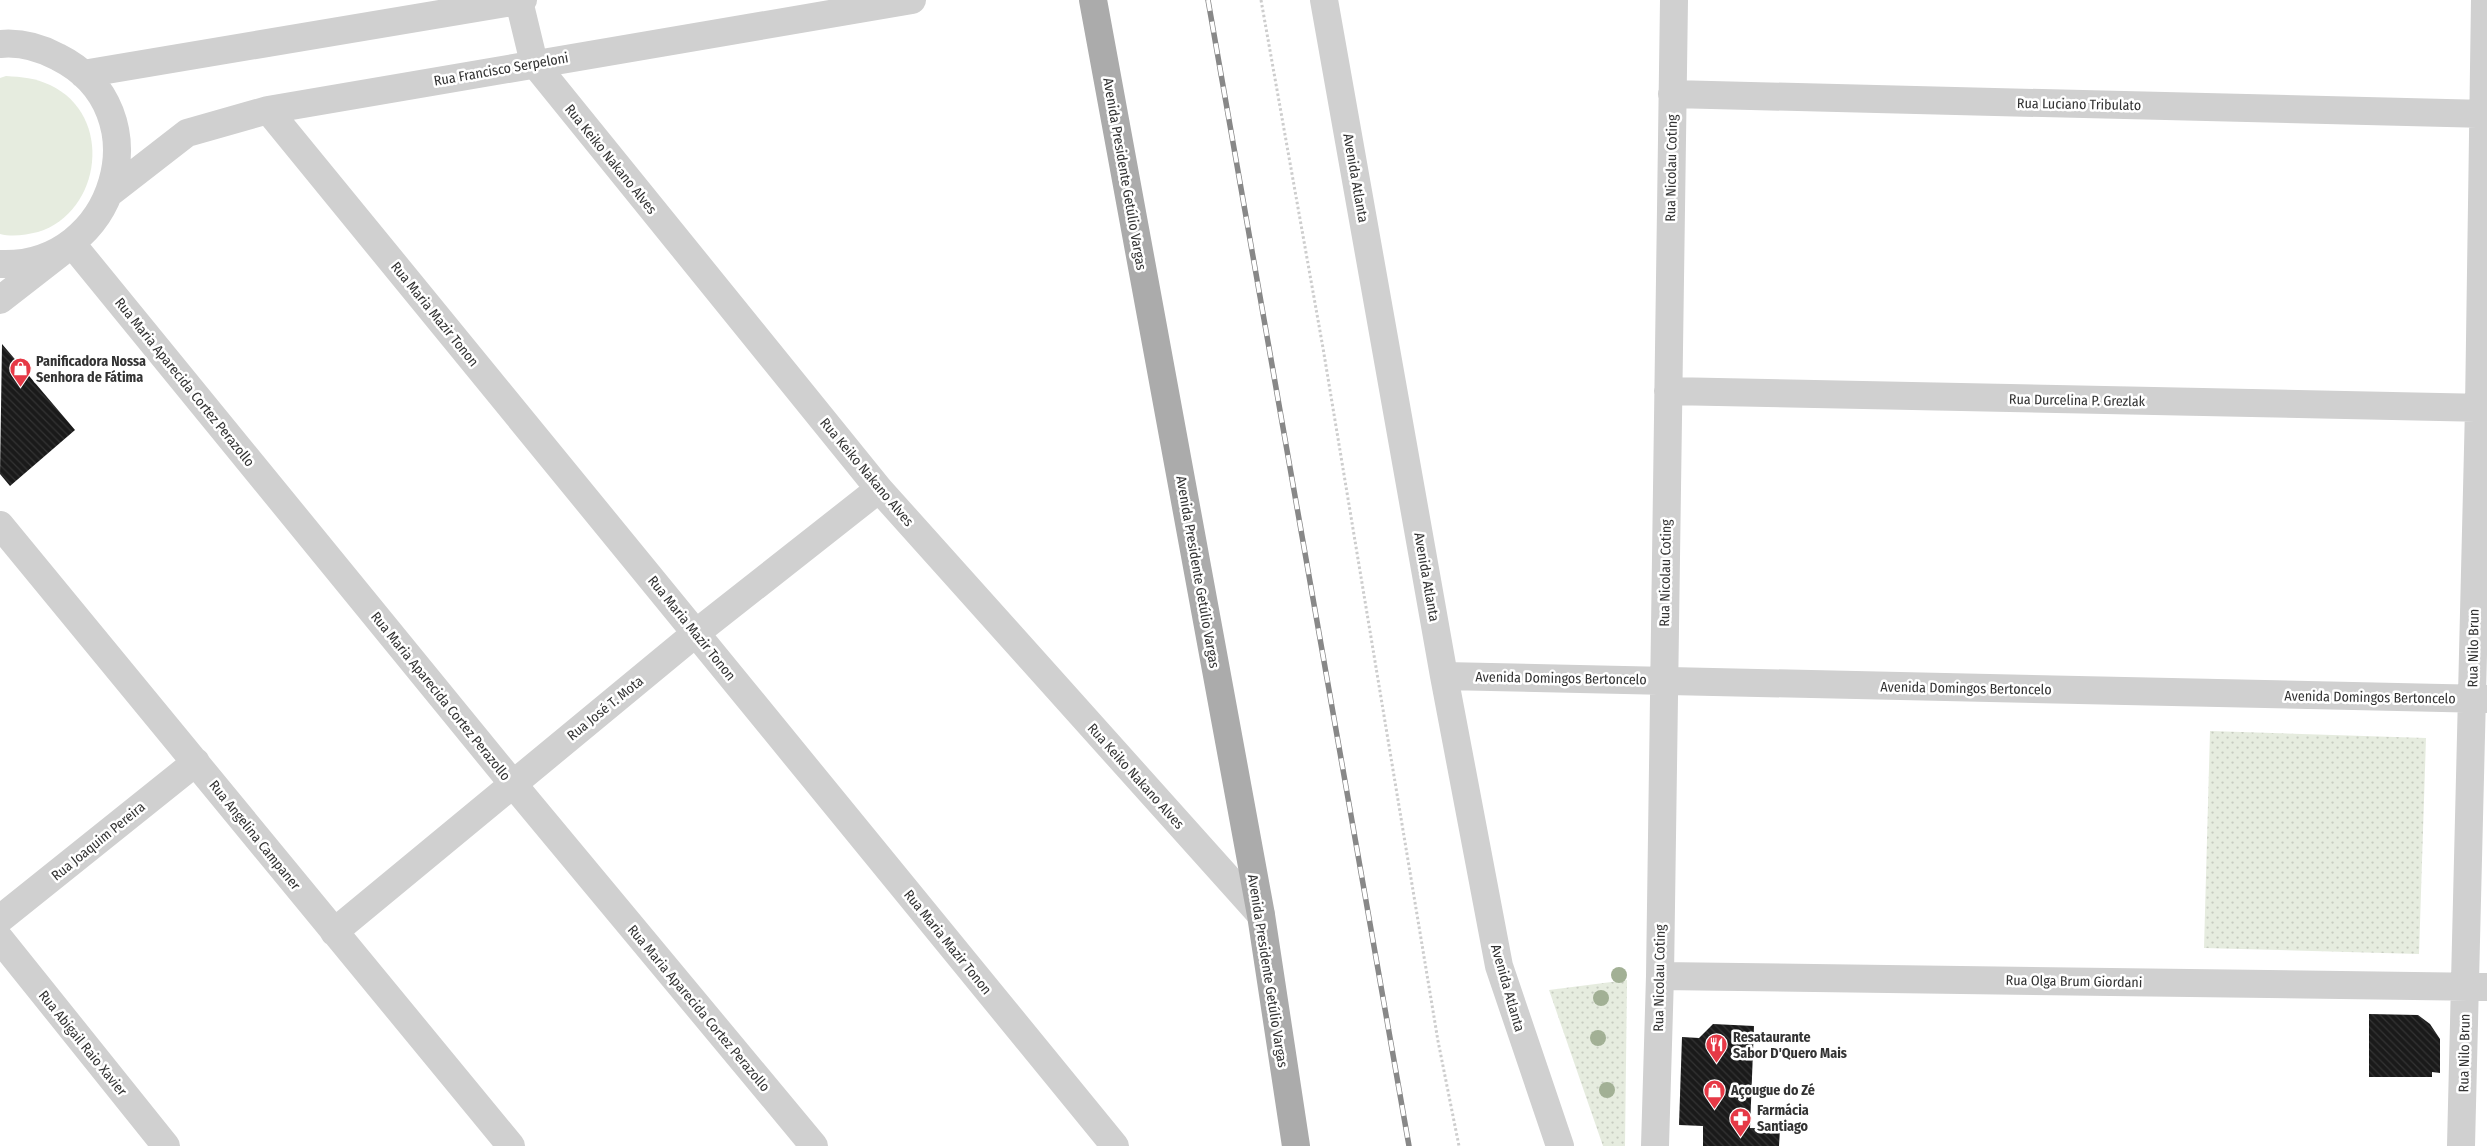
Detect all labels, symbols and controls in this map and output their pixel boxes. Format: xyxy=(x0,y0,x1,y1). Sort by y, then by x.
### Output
street label: Rua Francisco Serpeloni xyxy=(432,49,570,90)
street label: Avenida Presidente Getúlio Vargas xyxy=(1099,76,1150,272)
street label: Rua Luciano Tribulato xyxy=(2017,95,2141,114)
street label: Rua Keiko Nakano Alves xyxy=(561,101,660,218)
street label: Rua Nicolau Coting xyxy=(1662,114,1681,222)
street label: Avenida Atlanta xyxy=(1339,132,1372,224)
street label: Rua Maria Mazir Tonon xyxy=(387,259,482,370)
street label: Rua Maria Aparecida Cortez Perazollo xyxy=(111,294,258,470)
place label: Panificadora Nossa Senhora de Fátima xyxy=(36,353,146,386)
shop icon: Panificadora Nossa Senhora de Fátima xyxy=(8,357,32,388)
street label: Rua Durcelina P. Grezlak xyxy=(2009,391,2146,410)
street label: Rua Keiko Nakano Alves xyxy=(816,415,917,530)
street label: Avenida Presidente Getúlio Vargas xyxy=(1172,474,1223,670)
street label: Rua Nicolau Coting xyxy=(1656,519,1675,627)
street label: Avenida Atlanta xyxy=(1410,531,1443,623)
street label: Rua Maria Mazir Tonon xyxy=(644,573,739,684)
street label: Rua Maria Aparecida Cortez Perazollo xyxy=(367,608,514,784)
street label: Rua Nilo Brun xyxy=(2464,609,2483,687)
street label: Avenida Domingos Bertoncelo xyxy=(1475,669,1647,688)
street label: Rua José T. Mota xyxy=(564,672,647,744)
street label: Avenida Domingos Bertoncelo xyxy=(1880,679,2052,698)
street label: Avenida Domingos Bertoncelo xyxy=(2284,688,2456,707)
street label: Rua Keiko Nakano Alves xyxy=(1084,720,1188,833)
street label: Rua Angelina Campaner xyxy=(205,777,304,894)
street label: Rua Joaquim Pereira xyxy=(48,798,149,884)
street label: Avenida Presidente Getúlio Vargas xyxy=(1244,873,1291,1069)
street label: Rua Maria Mazir Tonon xyxy=(900,887,995,998)
street label: Rua Maria Aparecida Cortez Perazollo xyxy=(624,922,773,1095)
street label: Rua Nicolau Coting xyxy=(1650,924,1669,1032)
street label: Avenida Atlanta xyxy=(1487,943,1528,1034)
street label: Rua Olga Brum Giordani xyxy=(2006,972,2142,991)
street label: Rua Abigail Raio Xavier xyxy=(35,987,130,1100)
street label: Rua Nilo Brun xyxy=(2455,1014,2474,1092)
place label: Resataurante Sabor D'Quero Mais xyxy=(1733,1029,1847,1062)
restaurant icon: Resataurante Sabor D'Quero Mais xyxy=(1705,1033,1729,1064)
shop icon: Açougue do Zé xyxy=(1703,1078,1727,1109)
place label: Açougue do Zé xyxy=(1730,1082,1815,1100)
place label: Farmácia Santiago xyxy=(1757,1102,1809,1135)
pharmacy icon: Farmácia Santiago xyxy=(1729,1106,1753,1137)

